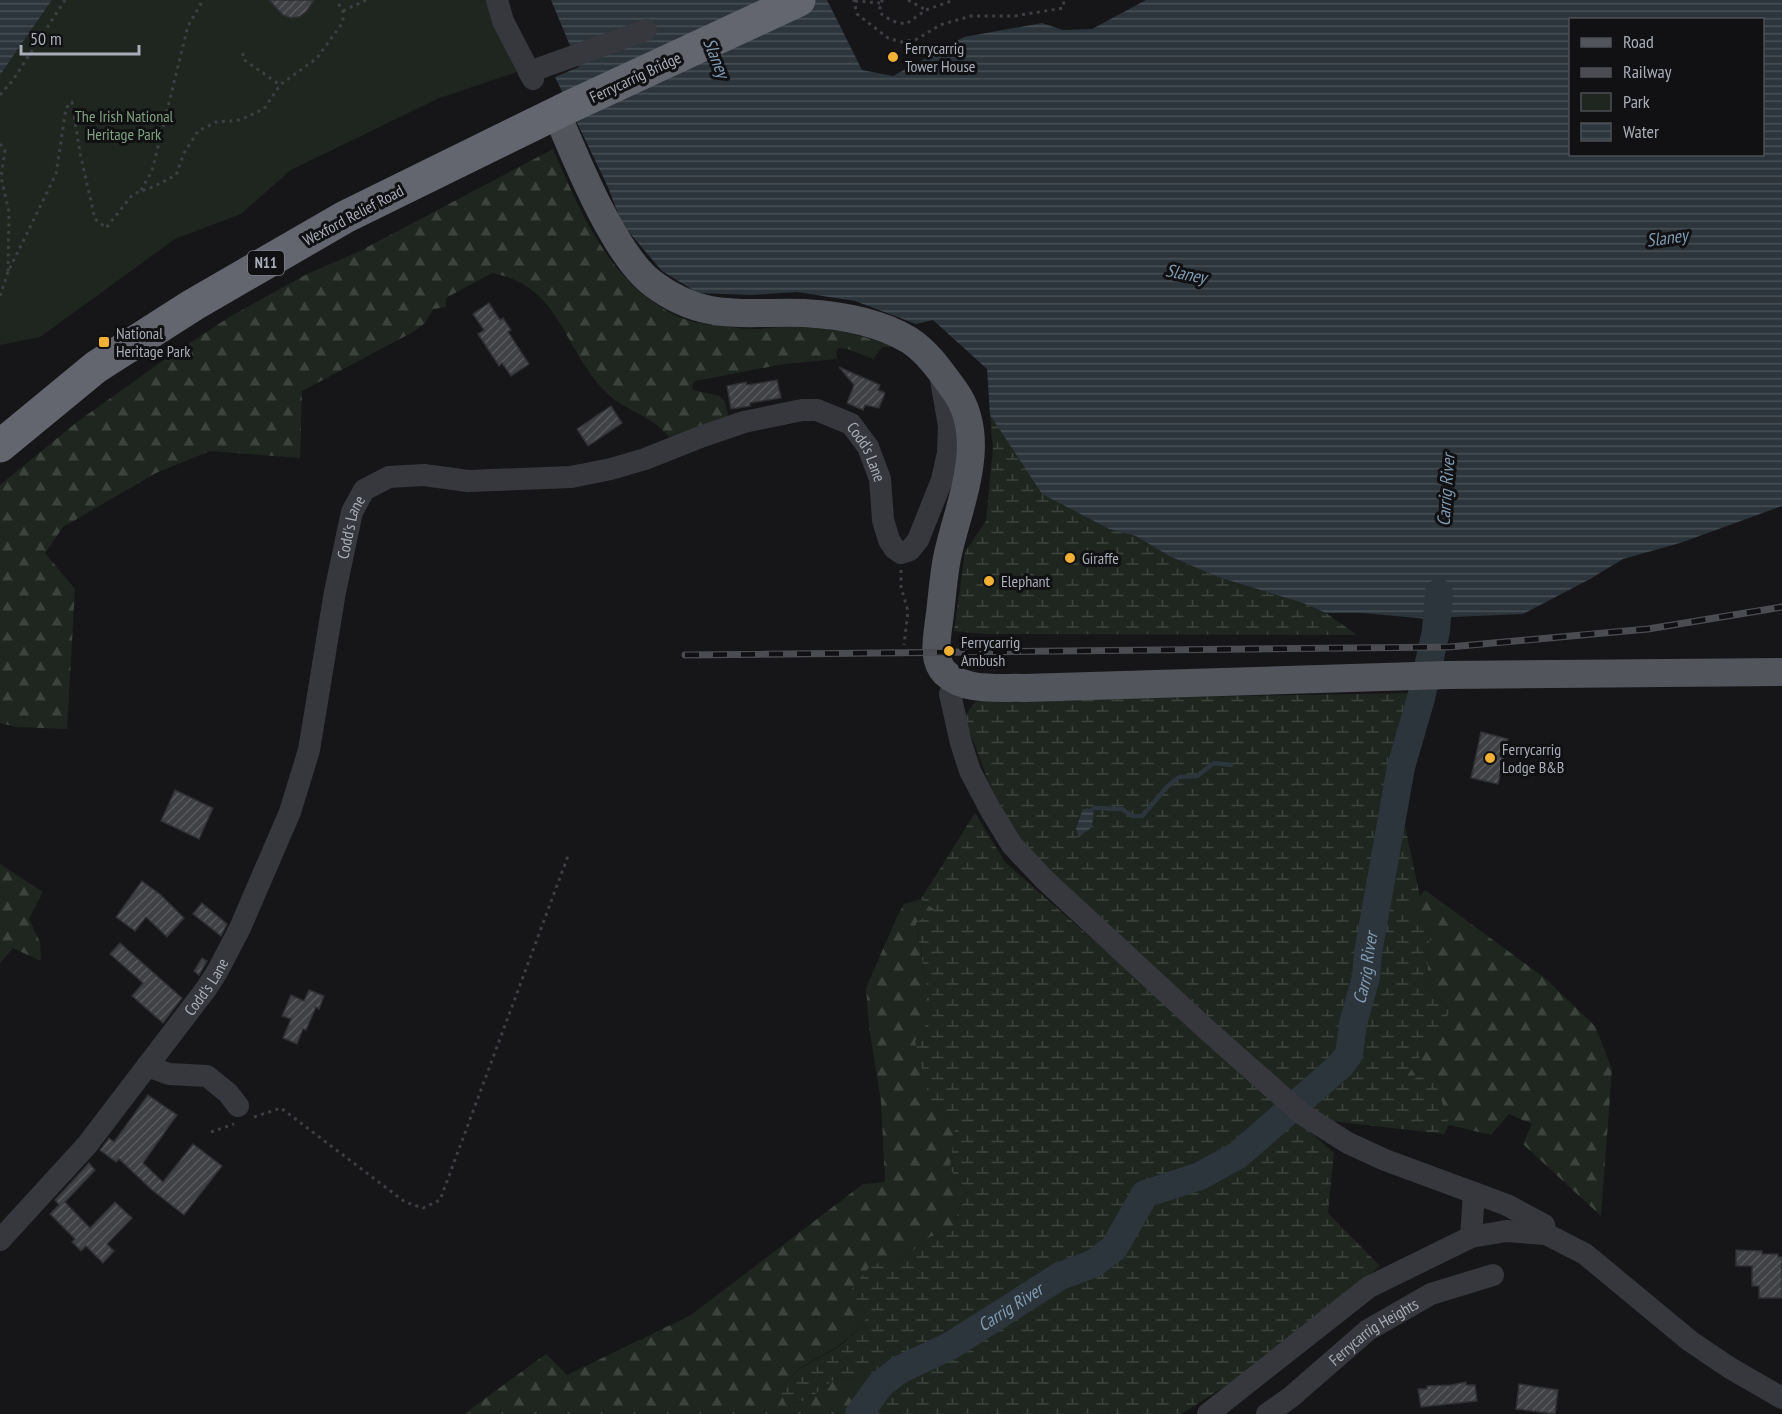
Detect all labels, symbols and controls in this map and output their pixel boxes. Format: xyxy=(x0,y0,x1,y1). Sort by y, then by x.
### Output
scale bar xyxy=(21,18,140,56)
legend xyxy=(1569,18,1764,156)
text: 50 m xyxy=(30,27,62,50)
text: Road xyxy=(1623,30,1654,53)
water label: Slaney xyxy=(698,35,736,83)
place label: Ferrycarrig Tower House xyxy=(905,38,975,76)
street label: Ferrycarrig Bridge xyxy=(586,47,684,107)
marker: Ferrycarrig Tower House xyxy=(886,50,900,64)
text: Railway xyxy=(1623,60,1672,83)
text: Park xyxy=(1623,90,1650,113)
park label: The Irish National Heritage Park xyxy=(75,106,174,144)
text: Water xyxy=(1623,120,1659,143)
street label: Wexford Relief Road xyxy=(299,180,407,250)
water label: Slaney xyxy=(1645,223,1691,252)
road number: N11 xyxy=(248,251,284,275)
water label: Slaney xyxy=(1164,258,1211,289)
place label: National Heritage Park xyxy=(116,323,191,361)
marker: National Heritage Park xyxy=(97,335,111,349)
street label: Codd's Lane xyxy=(843,418,890,484)
water label: Carrig River xyxy=(1432,450,1460,527)
street label: Codd's Lane xyxy=(332,492,369,561)
place label: Giraffe xyxy=(1082,548,1119,568)
marker: Giraffe xyxy=(1063,551,1077,565)
place label: Elephant xyxy=(1001,571,1051,591)
marker: Elephant xyxy=(982,574,996,588)
place label: Ferrycarrig Ambush xyxy=(961,632,1020,670)
marker: Ferrycarrig Ambush xyxy=(942,644,956,658)
place label: Ferrycarrig Lodge B&B xyxy=(1502,739,1564,777)
marker: Ferrycarrig Lodge B&B xyxy=(1483,751,1497,765)
water label: Carrig River xyxy=(1347,927,1383,1006)
street label: Codd's Lane xyxy=(180,955,232,1019)
water label: Carrig River xyxy=(973,1276,1050,1336)
street label: Ferrycarrig Heights xyxy=(1324,1293,1422,1370)

